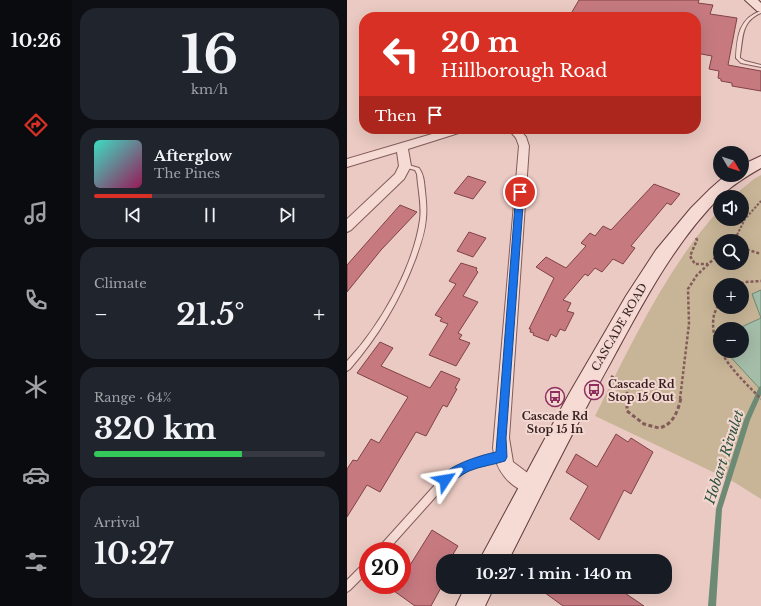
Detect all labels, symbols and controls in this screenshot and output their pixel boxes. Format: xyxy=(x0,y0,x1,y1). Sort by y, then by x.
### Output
text: 16 xyxy=(181,23,238,87)
text: 20 m xyxy=(441,25,519,60)
icon: left xyxy=(375,28,427,80)
text: 10:26 xyxy=(11,30,61,52)
text: Hillborough Road xyxy=(441,60,607,82)
text: km/h xyxy=(191,81,228,98)
icon: arrive xyxy=(424,104,446,126)
text: Then xyxy=(375,106,416,125)
icon: directions xyxy=(22,111,50,139)
text: Afterglow xyxy=(154,146,232,165)
north arrow xyxy=(713,146,749,182)
map controls xyxy=(713,146,749,358)
text: The Pines xyxy=(154,165,220,182)
pin xyxy=(503,175,537,209)
icon: arrive xyxy=(509,181,531,203)
button: sound xyxy=(713,190,749,226)
icon: music xyxy=(22,199,50,227)
icon: previous xyxy=(122,204,144,226)
icon: pause xyxy=(199,204,221,226)
icon: next xyxy=(276,204,298,226)
button: search xyxy=(713,234,749,270)
text: Climate xyxy=(94,275,147,292)
button: + xyxy=(713,278,749,314)
street label: CASCADE ROAD xyxy=(588,280,650,373)
icon: phone xyxy=(22,286,50,314)
text: 21.5° xyxy=(176,296,245,333)
text: − xyxy=(94,301,108,328)
text: + xyxy=(313,301,325,328)
button: − xyxy=(713,322,749,358)
icon: climate xyxy=(22,373,50,401)
place label: Cascade Rd Stop 15 Out xyxy=(608,377,675,404)
bus stop icon: Cascade Rd Stop 15 Out xyxy=(583,379,605,401)
bus stop icon: Cascade Rd Stop 15 In xyxy=(544,386,566,408)
text: Range · 64% xyxy=(94,389,171,406)
water label: Hobart Rivulet xyxy=(700,407,748,507)
place label: Cascade Rd Stop 15 In xyxy=(522,409,589,436)
text: 320 km xyxy=(94,410,216,447)
position arrow xyxy=(424,459,466,501)
icon: car xyxy=(22,461,50,489)
text: Arrival xyxy=(94,514,140,531)
text: 10:27 xyxy=(94,535,173,572)
speed limit sign: 20 xyxy=(359,542,411,594)
icon: filters xyxy=(22,548,50,576)
text: 10:27 · 1 min · 140 m xyxy=(476,564,632,583)

